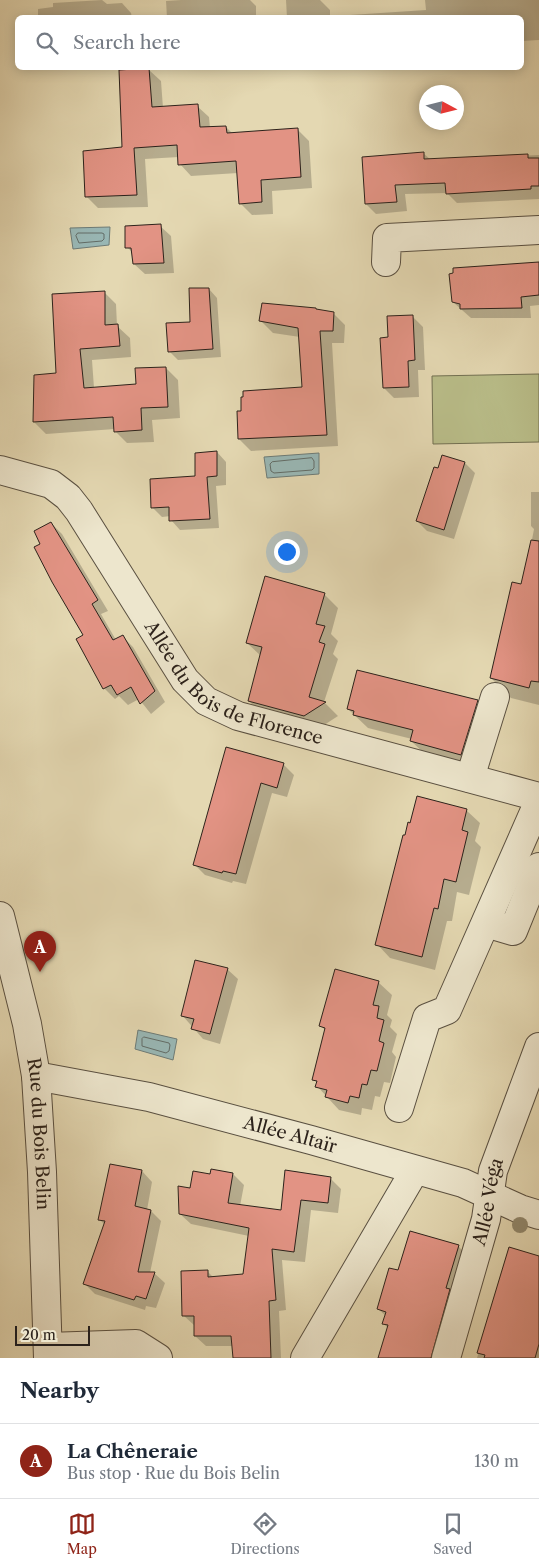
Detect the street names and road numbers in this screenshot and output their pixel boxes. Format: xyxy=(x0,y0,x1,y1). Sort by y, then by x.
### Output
street label: Allée du Bois de Florence xyxy=(139,616,325,749)
street label: Rue du Bois Belin xyxy=(22,1056,54,1210)
street label: Allée Altaïr xyxy=(240,1111,340,1158)
street label: Allée Véga xyxy=(468,1154,508,1249)

